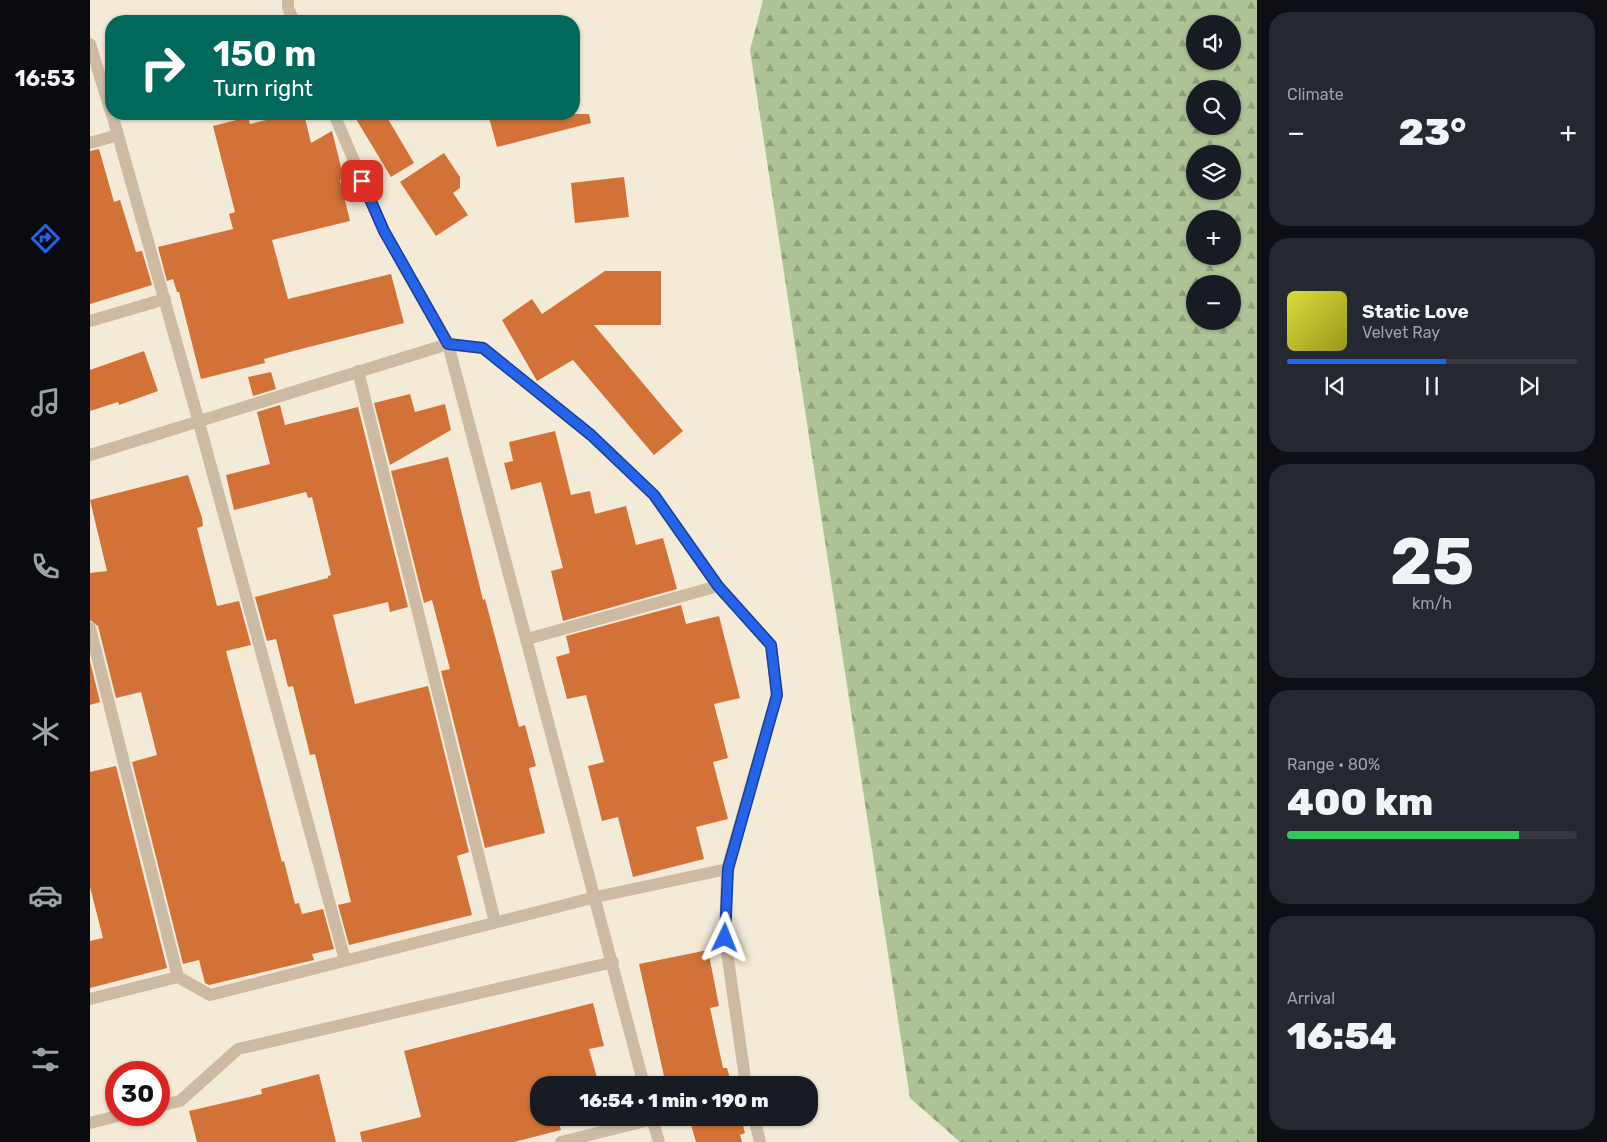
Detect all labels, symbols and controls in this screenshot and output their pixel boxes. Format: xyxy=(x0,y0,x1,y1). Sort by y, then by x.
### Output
map controls xyxy=(1186,15,1241,330)
button: sound xyxy=(1186,15,1241,70)
text: 150 m xyxy=(213,33,316,75)
icon: right xyxy=(130,35,195,100)
text: 16:53 xyxy=(15,65,75,92)
text: Turn right xyxy=(213,75,313,102)
button: search xyxy=(1186,80,1241,135)
text: Climate xyxy=(1287,85,1344,104)
text: 23° xyxy=(1399,109,1466,155)
text: − xyxy=(1287,116,1305,149)
text: + xyxy=(1560,116,1577,149)
button: layers xyxy=(1186,145,1241,200)
pin xyxy=(341,160,383,202)
icon: arrive xyxy=(348,167,376,195)
button: + xyxy=(1186,210,1241,265)
icon: directions xyxy=(28,221,63,256)
button: − xyxy=(1186,275,1241,330)
text: Static Love xyxy=(1362,300,1469,323)
text: Velvet Ray xyxy=(1362,323,1440,342)
icon: previous xyxy=(1321,372,1349,400)
icon: pause xyxy=(1418,372,1446,400)
icon: next xyxy=(1515,372,1543,400)
icon: music xyxy=(28,385,63,420)
text: 25 xyxy=(1390,523,1474,600)
icon: phone xyxy=(28,549,63,584)
text: km/h xyxy=(1412,594,1452,613)
icon: climate xyxy=(28,714,63,749)
text: Range · 80% xyxy=(1287,755,1380,774)
text: 400 km xyxy=(1287,779,1433,825)
icon: car xyxy=(28,878,63,913)
position arrow xyxy=(698,911,750,963)
text: Arrival xyxy=(1287,989,1335,1008)
text: 16:54 xyxy=(1287,1013,1397,1059)
icon: filters xyxy=(28,1042,63,1077)
speed limit sign: 30 xyxy=(105,1061,170,1126)
text: 16:54 · 1 min · 190 m xyxy=(579,1089,769,1112)

